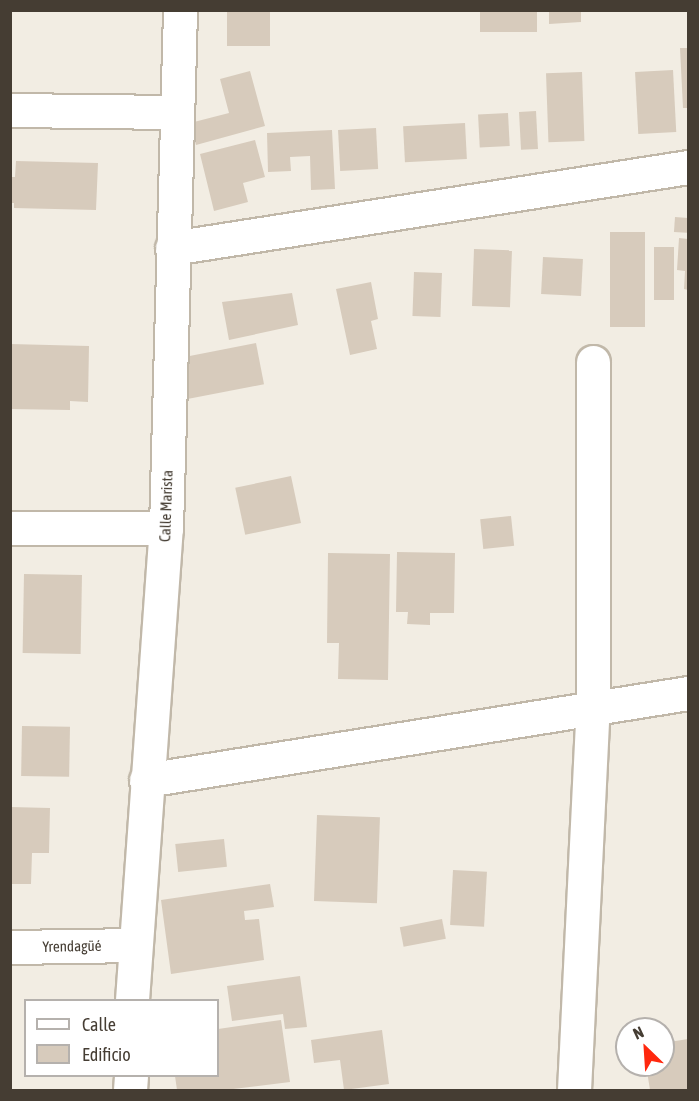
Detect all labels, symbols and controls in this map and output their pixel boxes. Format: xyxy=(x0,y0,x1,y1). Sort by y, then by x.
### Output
street label: Calle Marista xyxy=(156,470,176,542)
street label: Yrendagüé xyxy=(42,936,102,956)
legend xyxy=(24,999,219,1077)
text: Calle xyxy=(82,1014,116,1035)
north arrow xyxy=(615,1017,675,1077)
text: N xyxy=(630,1022,646,1043)
text: Edificio xyxy=(82,1044,131,1065)

